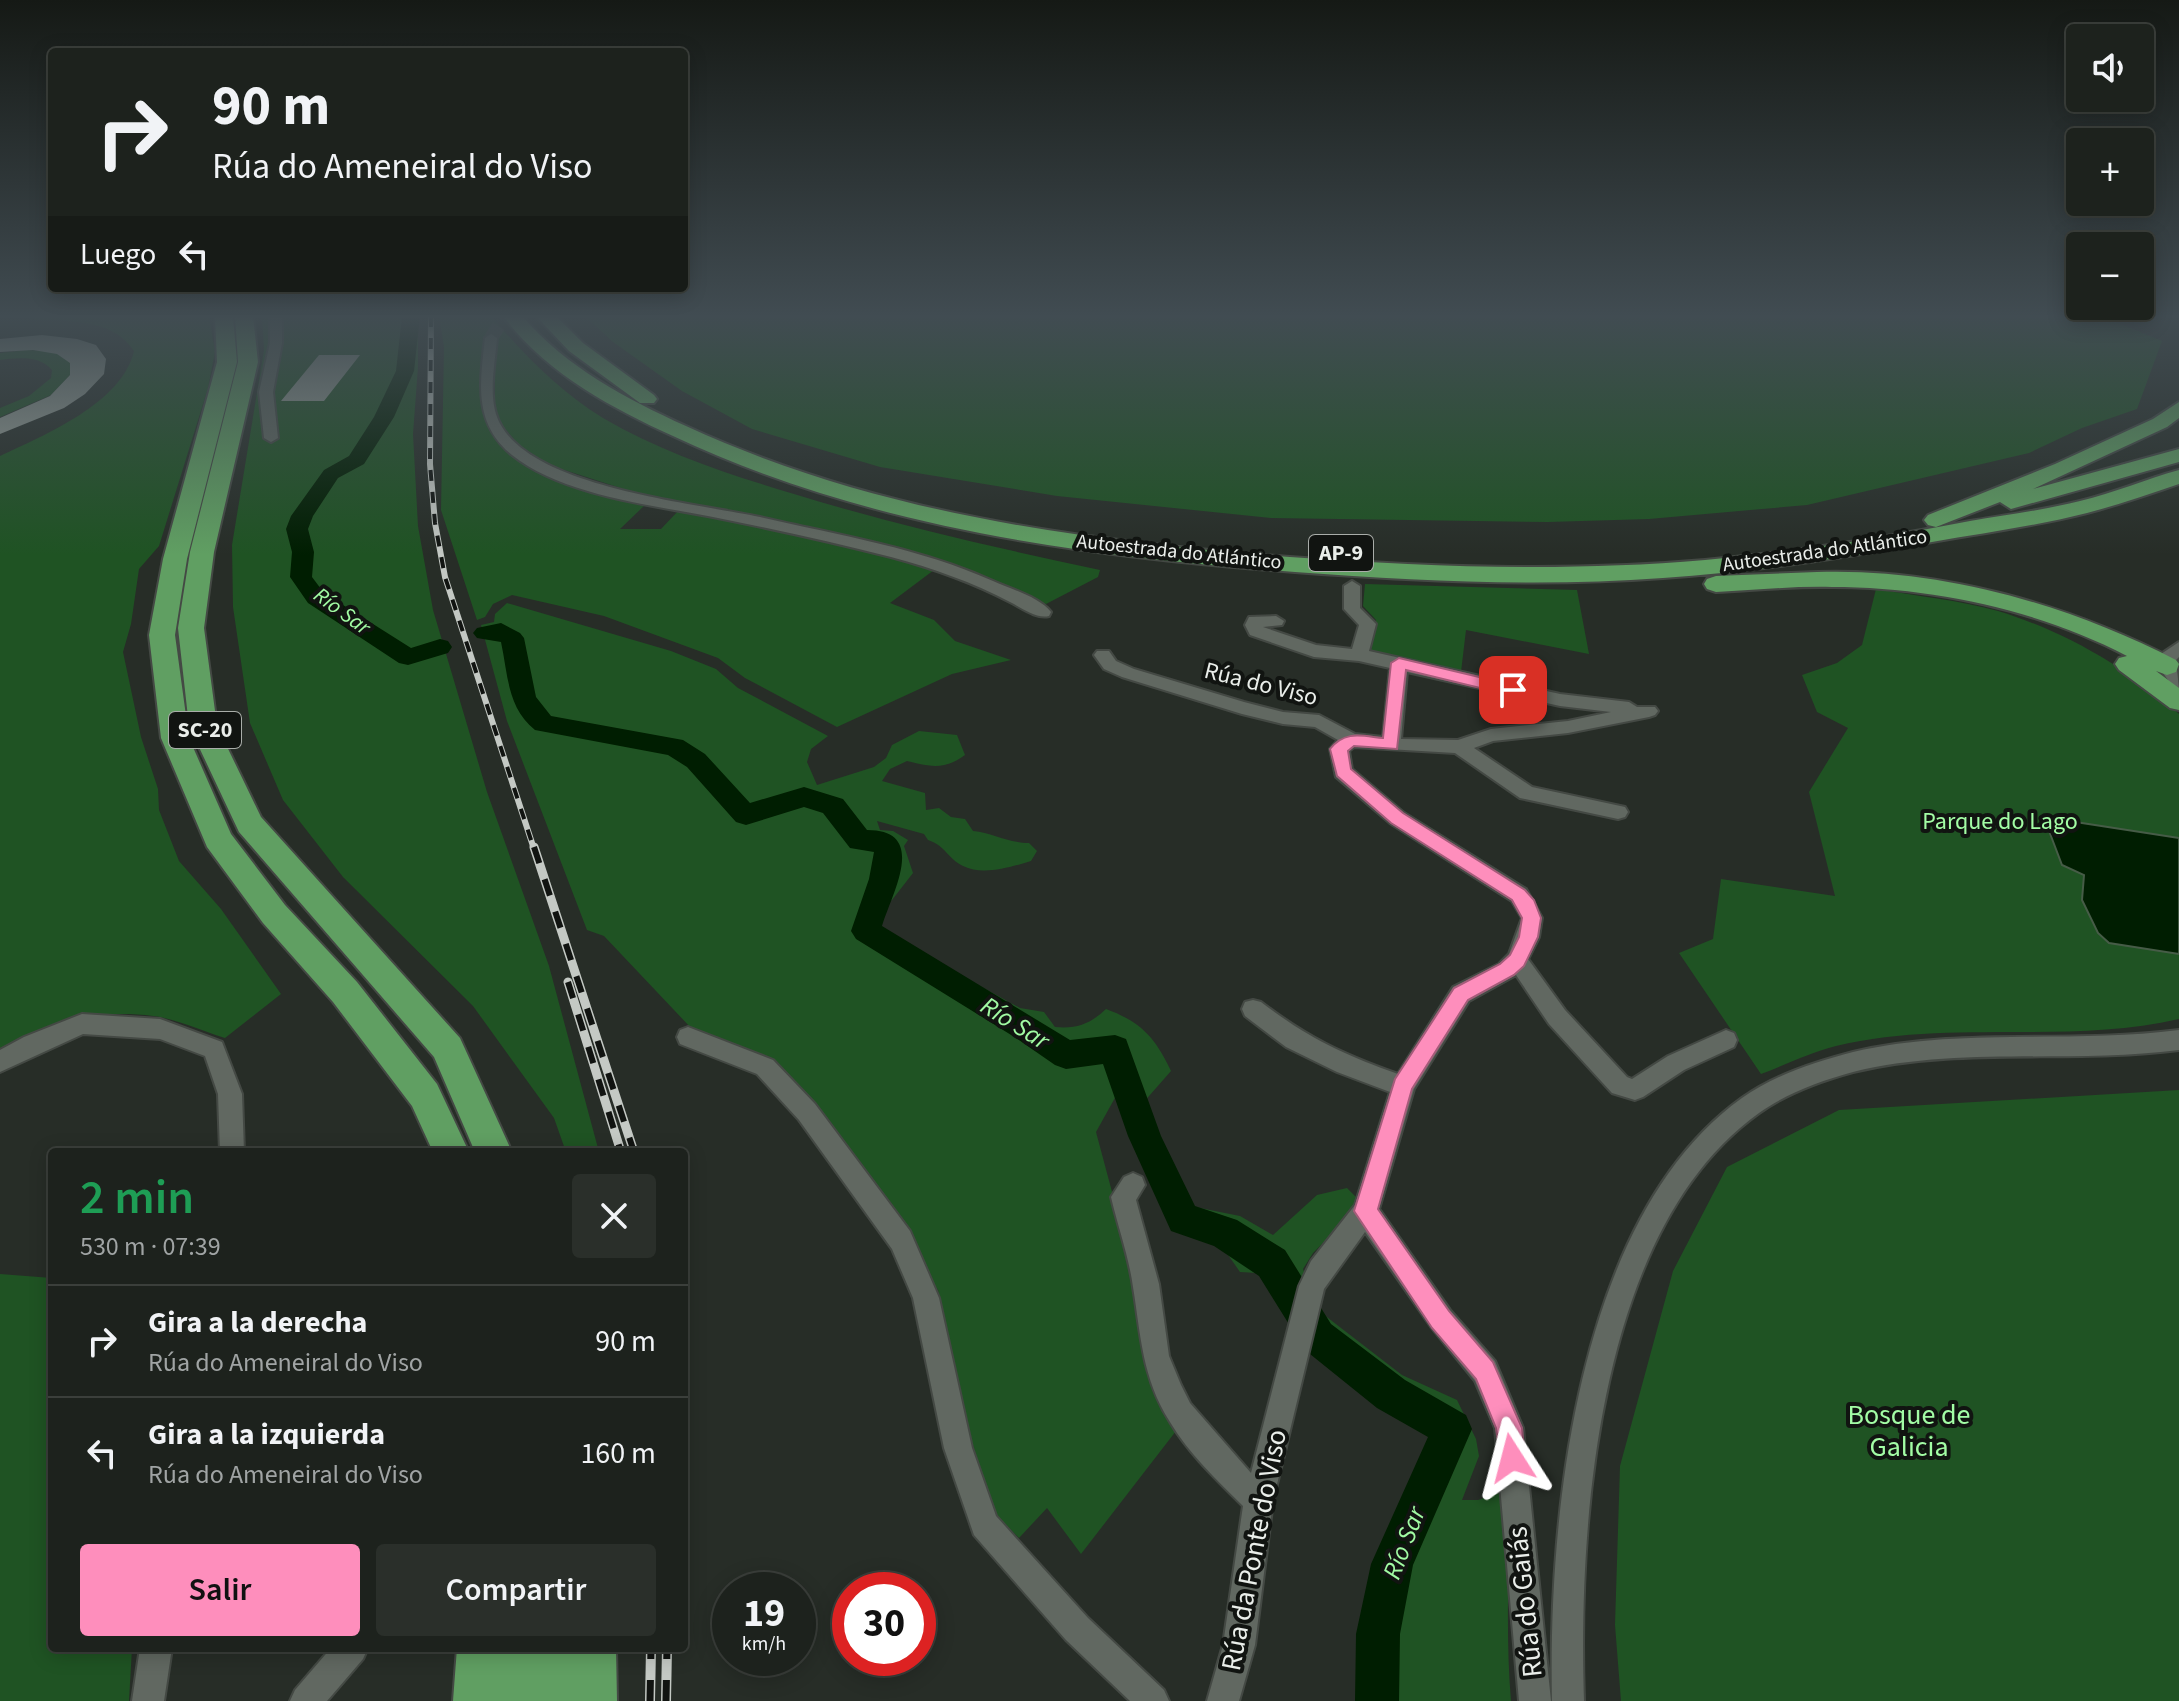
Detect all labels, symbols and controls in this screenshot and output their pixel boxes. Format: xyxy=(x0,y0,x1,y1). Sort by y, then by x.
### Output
map controls xyxy=(2066,24,2154,320)
button: sound xyxy=(2066,24,2154,112)
text: 90 m xyxy=(212,67,330,146)
icon: right xyxy=(80,80,184,184)
button: + xyxy=(2066,128,2154,216)
text: Rúa do Ameneiral do Viso xyxy=(212,141,593,192)
icon: left xyxy=(172,232,216,276)
button: − xyxy=(2066,232,2154,320)
text: Luego xyxy=(80,233,156,276)
street label: Autoestrada do Atlántico xyxy=(1721,523,1929,579)
street label: Autoestrada do Atlántico xyxy=(1075,527,1283,577)
road number: AP-9 xyxy=(1309,535,1373,571)
water label: Río Sar xyxy=(307,579,378,643)
street label: Rúa do Viso xyxy=(1200,653,1322,715)
pin xyxy=(1479,656,1547,724)
icon: arrive xyxy=(1491,668,1535,712)
road number: SC-20 xyxy=(169,712,241,748)
park label: Parque do Lago xyxy=(1922,804,2078,839)
water label: Río Sar xyxy=(973,987,1058,1059)
text: 2 min xyxy=(80,1164,194,1232)
button: close xyxy=(572,1174,656,1258)
text: 530 m · 07:39 xyxy=(80,1228,221,1265)
text: Gira a la derecha xyxy=(148,1301,367,1344)
icon: right xyxy=(80,1319,124,1363)
text: 90 m xyxy=(595,1320,656,1363)
text: Rúa do Ameneiral do Viso xyxy=(148,1344,423,1381)
park label: Bosque de Galicia xyxy=(1848,1395,1971,1467)
text: Gira a la izquierda xyxy=(148,1413,385,1456)
position arrow xyxy=(1470,1416,1554,1500)
street label: Rúa da Ponte do Viso xyxy=(1211,1426,1297,1674)
icon: left xyxy=(80,1431,124,1475)
text: 160 m xyxy=(580,1432,656,1475)
text: Rúa do Ameneiral do Viso xyxy=(148,1456,423,1493)
water label: Río Sar xyxy=(1373,1500,1435,1585)
street label: Rúa do Gaiás xyxy=(1497,1525,1553,1679)
button: Salir xyxy=(80,1544,360,1636)
button: Compartir xyxy=(376,1544,656,1636)
speed limit sign: 30 xyxy=(832,1572,936,1676)
text: 19 xyxy=(743,1585,785,1642)
text: km/h xyxy=(742,1630,786,1658)

